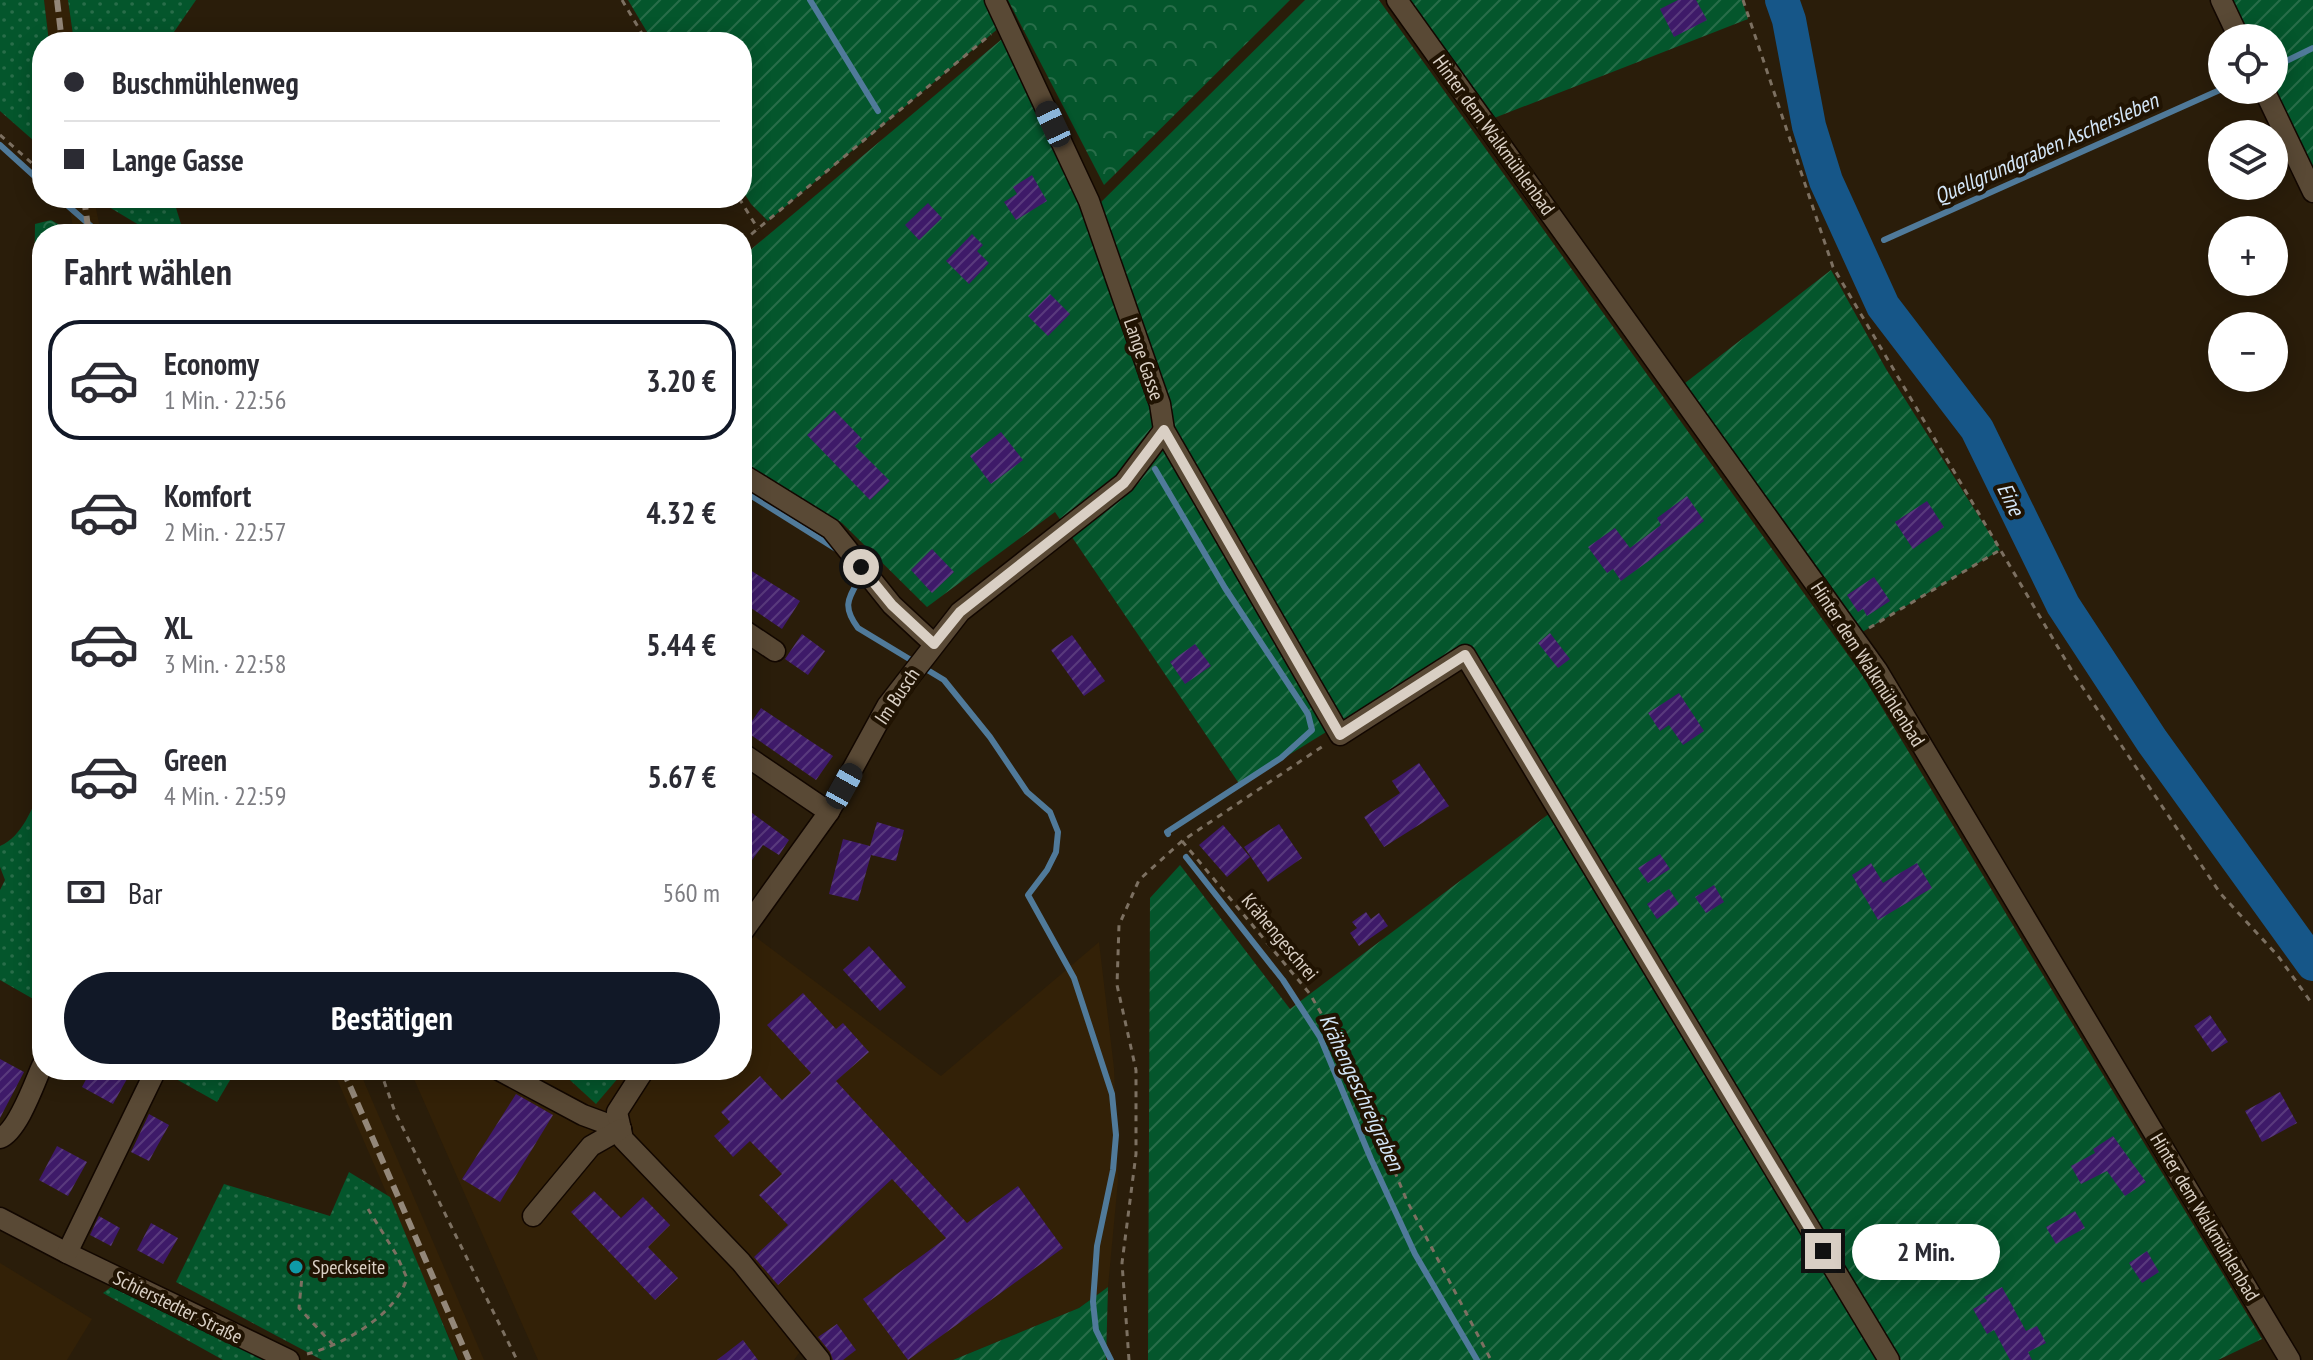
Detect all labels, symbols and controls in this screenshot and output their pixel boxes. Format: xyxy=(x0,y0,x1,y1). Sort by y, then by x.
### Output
map controls xyxy=(2208,24,2288,392)
button: locate xyxy=(2208,24,2288,104)
street label: Hinter dem Walkmühlenbad xyxy=(1427,50,1561,220)
text: Buschmühlenweg xyxy=(112,63,299,102)
water label: Quellgrundgraben Aschersleben xyxy=(1930,85,2164,210)
car xyxy=(1032,97,1074,151)
button: layers xyxy=(2208,120,2288,200)
text: Lange Gasse xyxy=(112,140,244,179)
button: + xyxy=(2208,216,2288,296)
text: Fahrt wählen xyxy=(64,248,232,295)
button: − xyxy=(2208,312,2288,392)
street label: Lange Gasse xyxy=(1118,314,1170,404)
icon: car xyxy=(68,344,140,416)
text: Economy xyxy=(164,344,259,383)
text: 3.20 € xyxy=(646,361,716,400)
text: 1 Min. · 22:56 xyxy=(164,383,286,416)
icon: car xyxy=(68,476,140,548)
text: Komfort xyxy=(164,476,251,515)
water label: Eine xyxy=(1991,478,2032,522)
text: 4.32 € xyxy=(646,493,716,532)
text: 2 Min. · 22:57 xyxy=(164,515,286,548)
route start xyxy=(843,549,879,585)
street label: Hinter dem Walkmühlenbad xyxy=(1805,577,1931,751)
icon: car xyxy=(68,608,140,680)
text: XL xyxy=(164,608,193,647)
text: 5.44 € xyxy=(646,625,716,664)
text: 3 Min. · 22:58 xyxy=(164,647,286,680)
street label: Im Busch xyxy=(869,663,925,729)
icon: car xyxy=(68,740,140,812)
text: Green xyxy=(164,740,227,779)
text: 5.67 € xyxy=(647,757,716,796)
car xyxy=(822,759,866,813)
text: 4 Min. · 22:59 xyxy=(164,779,286,812)
icon: cash xyxy=(64,870,108,914)
text: Bar xyxy=(128,873,162,912)
text: 560 m xyxy=(662,876,720,909)
street label: Krähengeschrei xyxy=(1236,888,1324,986)
button: Bestätigen xyxy=(64,972,720,1064)
water label: Krähengeschreigraben xyxy=(1313,1009,1411,1176)
street label: Hinter dem Walkmühlenbad xyxy=(2144,1128,2266,1306)
callout: 2 Min. xyxy=(1851,1223,1999,1279)
route end xyxy=(1805,1233,1841,1269)
text: 2 Min. xyxy=(1897,1235,1955,1268)
place label: Speckseite xyxy=(312,1254,385,1280)
marker: Speckseite xyxy=(287,1258,305,1276)
street label: Schierstedter Straße xyxy=(109,1265,247,1349)

